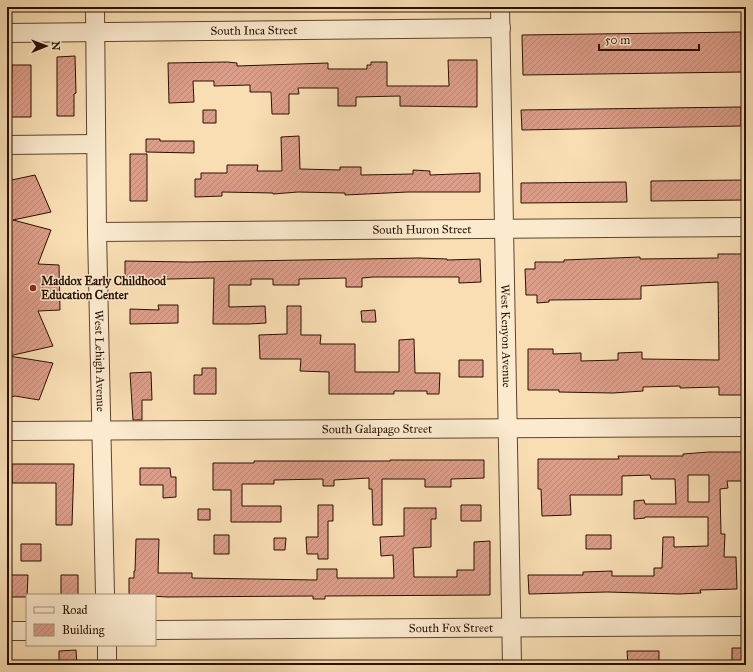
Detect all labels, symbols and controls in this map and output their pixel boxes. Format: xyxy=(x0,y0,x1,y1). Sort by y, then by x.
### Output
street label: South Inca Street xyxy=(210,23,298,38)
north arrow xyxy=(26,26,66,66)
scale bar xyxy=(599,26,699,52)
text: 50 m xyxy=(605,33,630,47)
text: N xyxy=(49,41,62,51)
street label: South Huron Street xyxy=(372,222,472,237)
place label: Maddox Early Childhood Education Center xyxy=(41,274,167,302)
marker: Maddox Early Childhood Education Center xyxy=(28,283,38,293)
street label: West Kenyon Avenue xyxy=(498,284,514,388)
street label: West Lehigh Avenue xyxy=(92,310,108,412)
street label: South Galapago Street xyxy=(322,422,433,437)
legend xyxy=(26,594,156,646)
text: Road xyxy=(62,603,88,617)
street label: South Fox Street xyxy=(409,621,494,635)
text: Building xyxy=(62,623,105,638)

